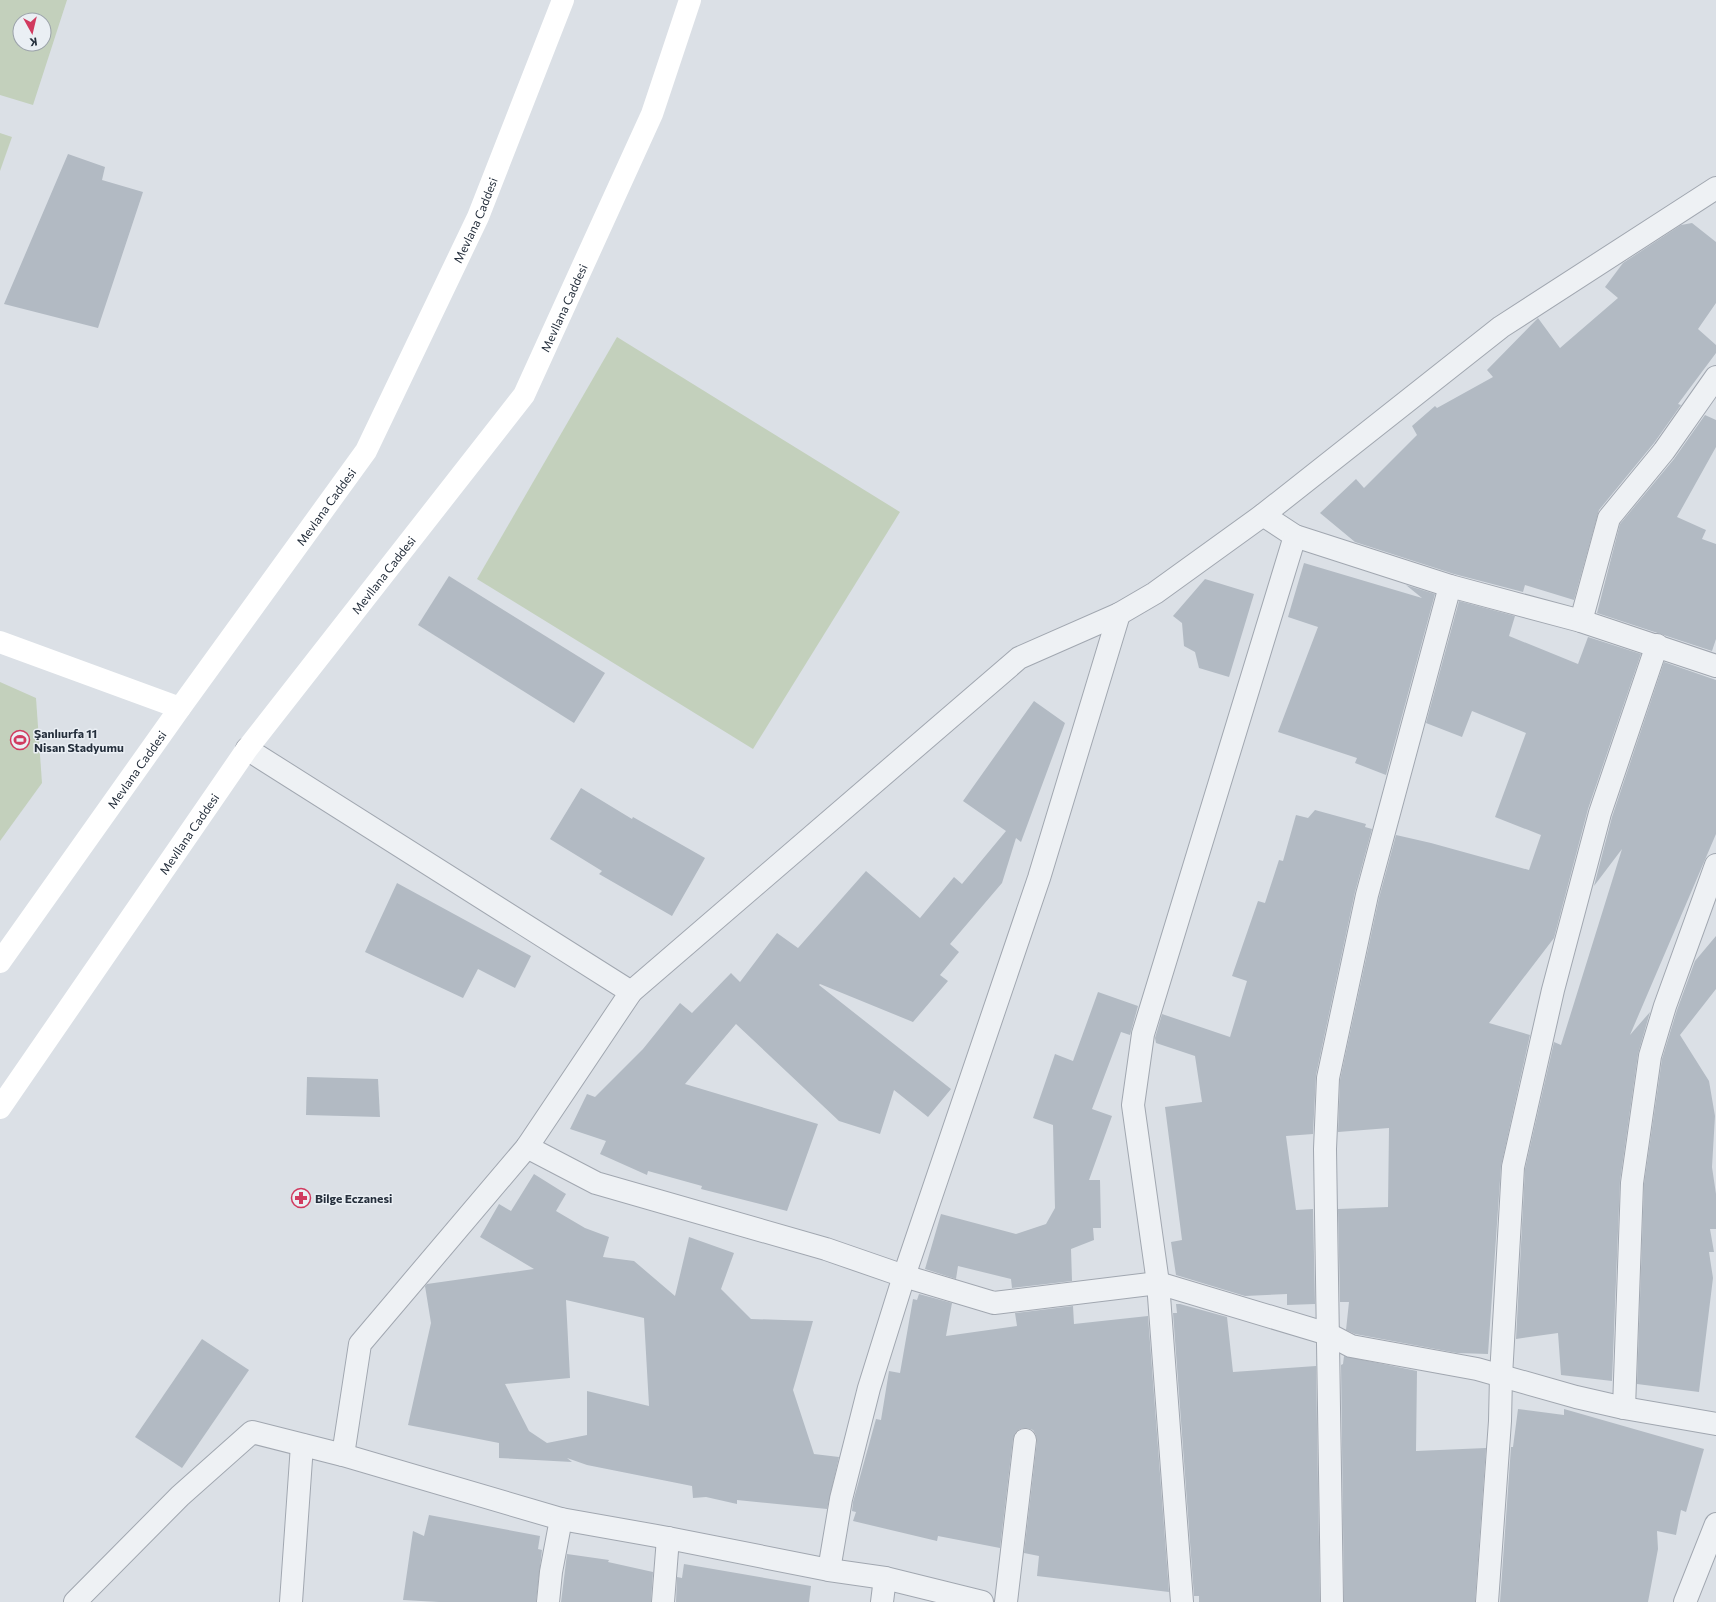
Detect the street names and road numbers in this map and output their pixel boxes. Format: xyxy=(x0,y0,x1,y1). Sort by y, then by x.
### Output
street label: Mevlana Caddesi xyxy=(450,175,500,265)
street label: Mevllana Caddesi xyxy=(538,262,590,354)
street label: Mevlana Caddesi xyxy=(293,465,358,548)
street label: Mevllana Caddesi xyxy=(349,533,418,616)
street label: Mevlana Caddesi xyxy=(104,728,169,811)
street label: Mevllana Caddesi xyxy=(156,791,221,877)

